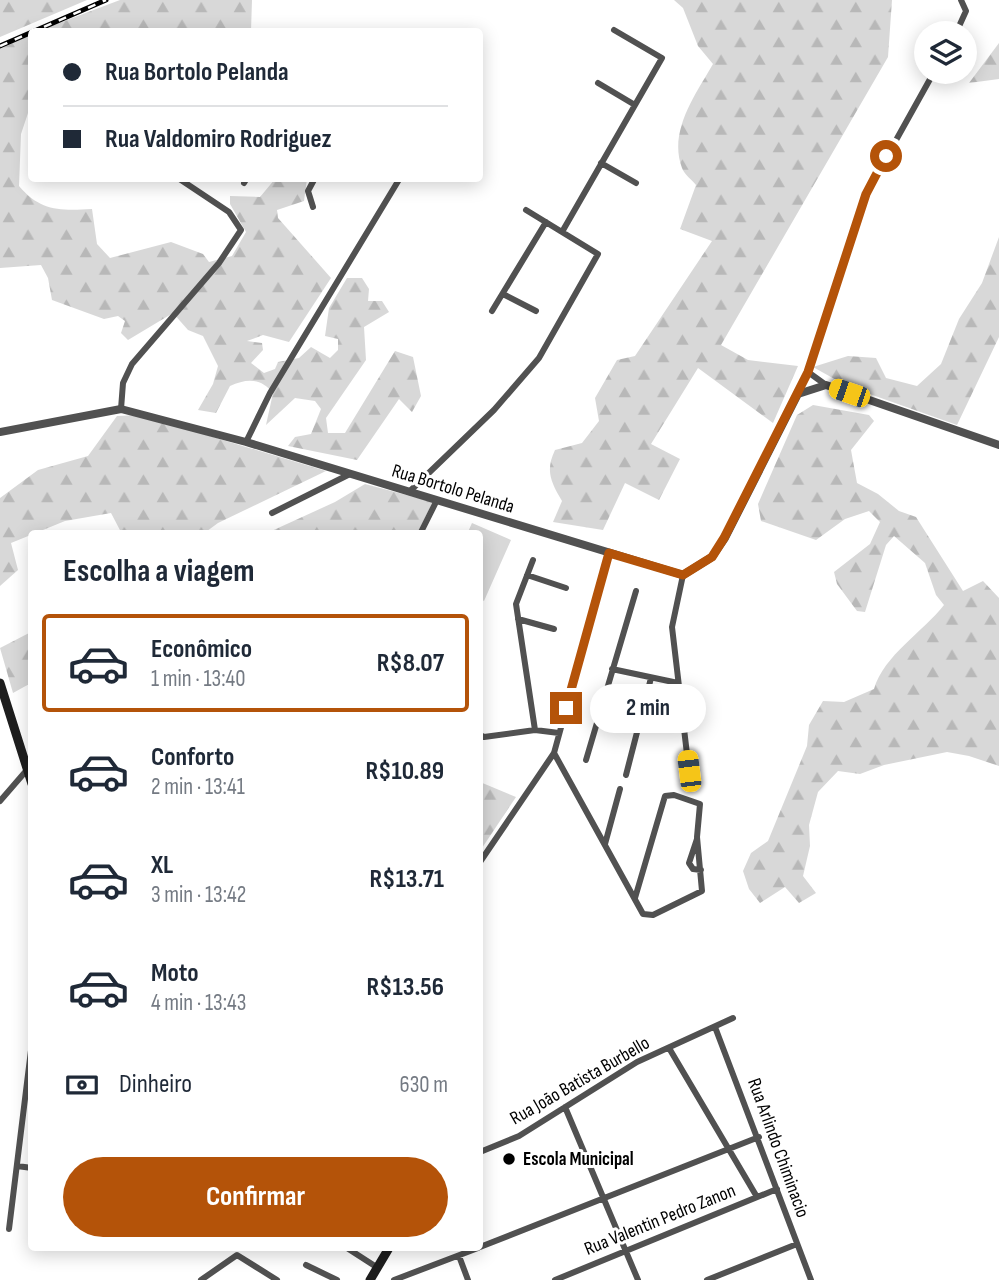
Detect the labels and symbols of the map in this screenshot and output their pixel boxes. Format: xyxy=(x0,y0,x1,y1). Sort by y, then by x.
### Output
route start xyxy=(870,140,902,172)
car xyxy=(826,376,873,410)
street label: Rua Bortolo Pelanda xyxy=(389,459,517,519)
callout: 2 min xyxy=(590,684,706,732)
route end xyxy=(550,692,582,724)
car xyxy=(677,749,702,793)
street label: Rua João Batista Burbello xyxy=(506,1032,654,1130)
street label: Rua Arlindo Chiminacio xyxy=(742,1075,814,1221)
place label: Escola Municipal xyxy=(523,1148,634,1171)
marker: Escola Municipal xyxy=(501,1151,517,1167)
street label: Rua Valentin Pedro Zanon xyxy=(581,1179,739,1261)

